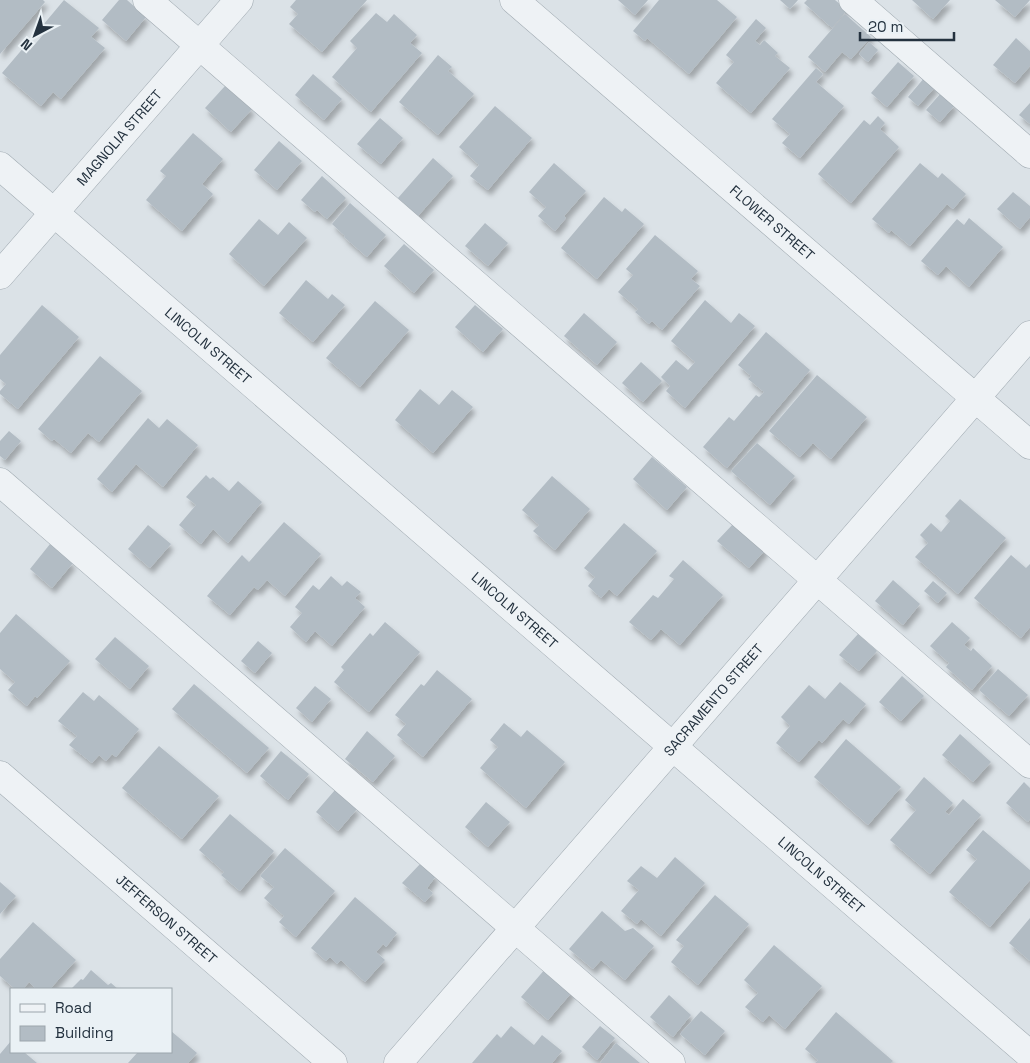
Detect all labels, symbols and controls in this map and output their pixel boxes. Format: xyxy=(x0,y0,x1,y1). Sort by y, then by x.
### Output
north arrow xyxy=(10,10,60,60)
scale bar xyxy=(860,10,954,42)
text: 20 m xyxy=(868,17,903,36)
text: N xyxy=(17,35,36,55)
street label: MAGNOLIA STREET xyxy=(73,86,166,189)
street label: FLOWER STREET xyxy=(726,181,818,264)
street label: LINCOLN STREET xyxy=(161,303,255,388)
street label: LINCOLN STREET xyxy=(468,568,562,653)
street label: SACRAMENTO STREET xyxy=(660,640,767,760)
street label: LINCOLN STREET xyxy=(774,833,868,917)
street label: JEFFERSON STREET xyxy=(112,870,221,968)
legend xyxy=(10,988,172,1053)
text: Road xyxy=(55,998,92,1017)
text: Building xyxy=(55,1023,114,1042)

